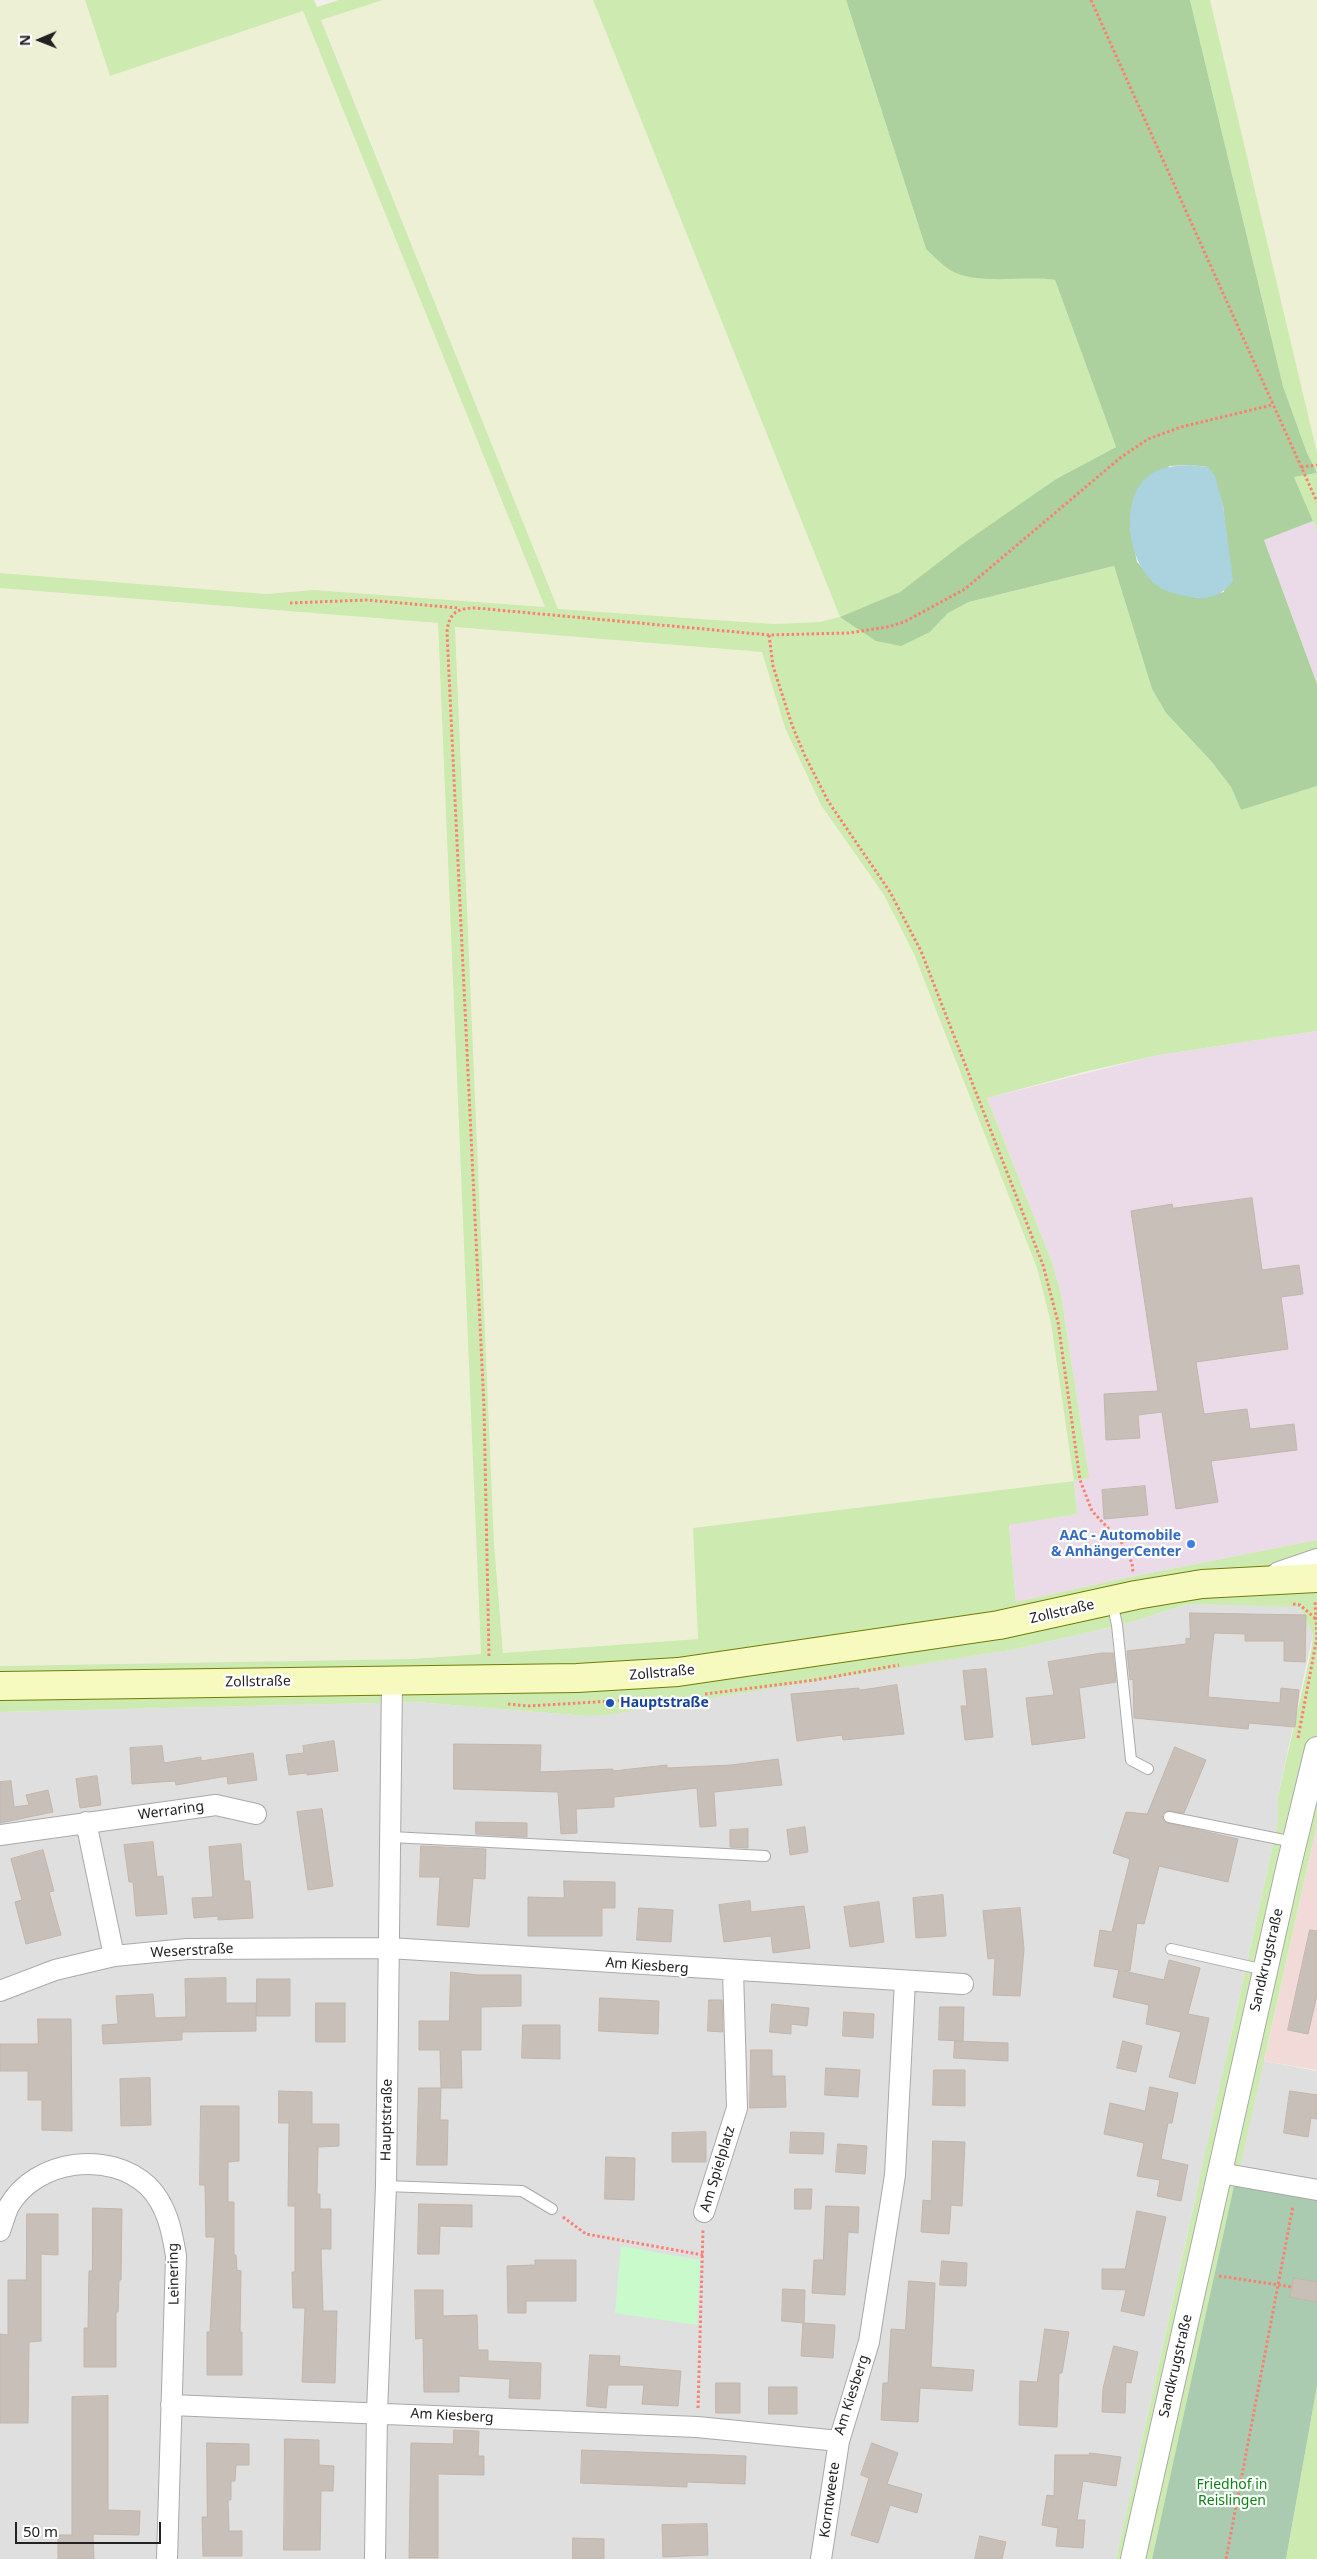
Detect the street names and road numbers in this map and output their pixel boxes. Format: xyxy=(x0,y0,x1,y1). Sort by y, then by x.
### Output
street label: Zollstraße xyxy=(1028,1596,1096,1628)
street label: Zollstraße xyxy=(629,1662,695,1684)
street label: Zollstraße xyxy=(225,1673,291,1691)
street label: Werraring xyxy=(137,1798,205,1824)
street label: Sandkrugstraße xyxy=(1247,1907,1287,2013)
street label: Weserstraße xyxy=(150,1940,234,1962)
street label: Am Kiesberg xyxy=(605,1955,689,1977)
street label: Hauptstraße xyxy=(378,2079,396,2161)
street label: Am Spielplatz xyxy=(697,2124,739,2214)
street label: Leinering xyxy=(165,2243,183,2305)
street label: Sandkrugstraße xyxy=(1156,2313,1196,2419)
street label: Am Kiesberg xyxy=(831,2353,873,2437)
street label: Am Kiesberg xyxy=(410,2405,494,2427)
street label: Korntweete xyxy=(816,2461,844,2539)

